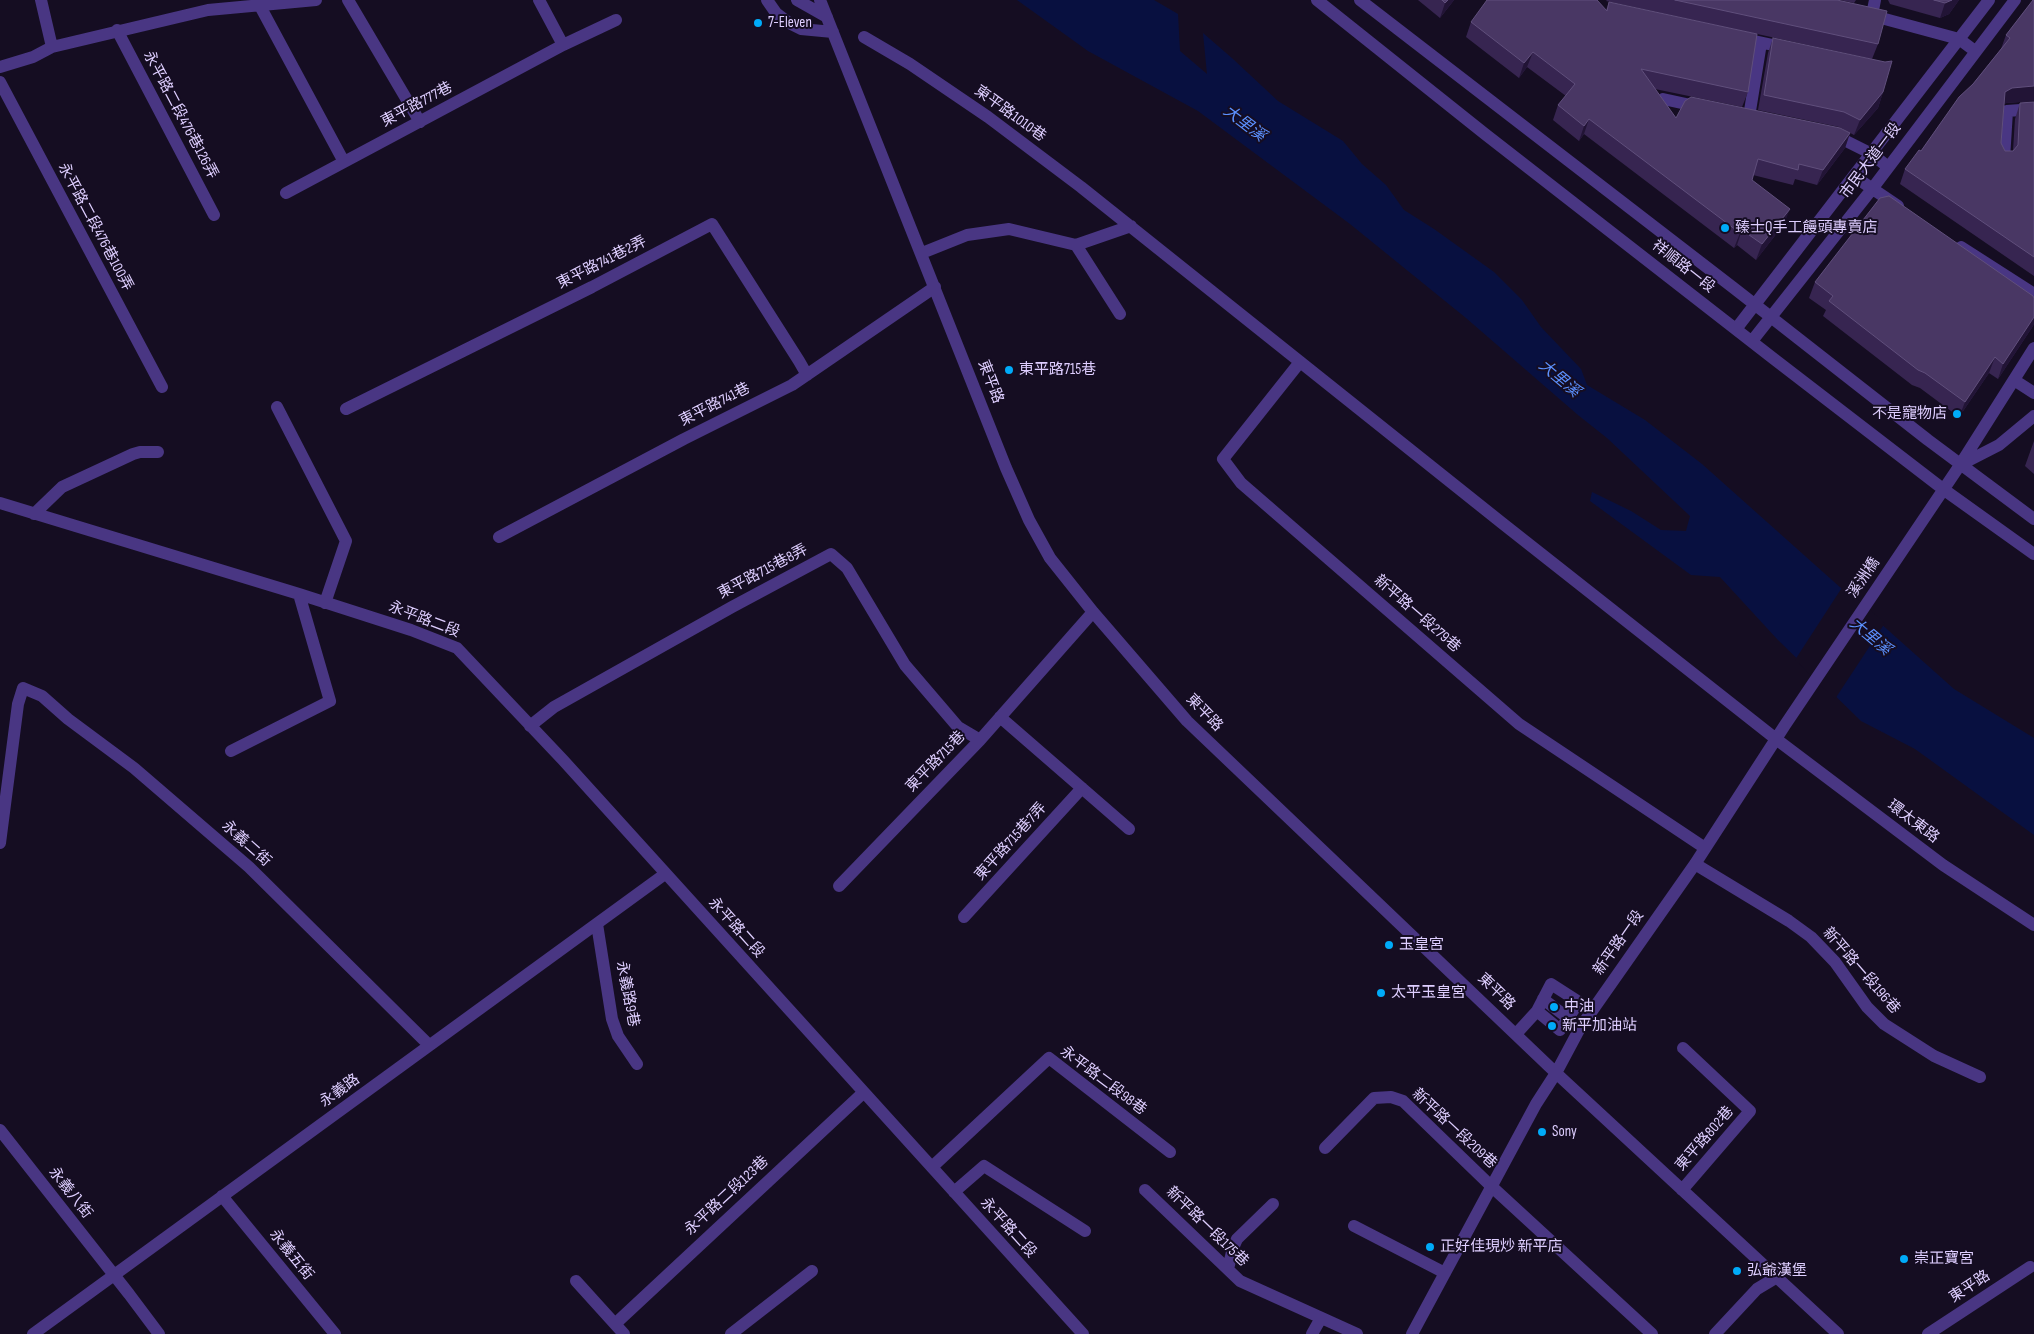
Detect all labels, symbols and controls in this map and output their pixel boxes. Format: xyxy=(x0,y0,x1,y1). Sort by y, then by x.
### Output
place label: 7-Eleven xyxy=(768,14,812,32)
marker: 7-Eleven xyxy=(752,17,764,29)
street label: 永平路二段476巷126弄 xyxy=(139,48,221,182)
street label: 東平路777巷 xyxy=(378,79,456,131)
street label: 東平路1010巷 xyxy=(971,82,1049,146)
water label: 大里溪 xyxy=(1219,102,1269,146)
street label: 市民大道一段 xyxy=(1837,120,1905,202)
street label: 永平路二段476巷100弄 xyxy=(54,160,136,294)
place label: 臻士Q手工饅頭專賣店 xyxy=(1735,219,1877,237)
marker: 臻士Q手工饅頭專賣店 xyxy=(1719,222,1731,234)
street label: 東平路741巷2弄 xyxy=(554,233,650,293)
street label: 祥順路一段 xyxy=(1648,237,1718,297)
water label: 大里溪 xyxy=(1534,356,1584,402)
street label: 東平路 xyxy=(974,358,1006,406)
place label: 東平路715巷 xyxy=(1019,361,1096,379)
marker: 東平路715巷 xyxy=(1003,364,1015,376)
street label: 東平路741巷 xyxy=(677,380,753,430)
place label: 不是寵物店 xyxy=(1872,405,1947,423)
marker: 不是寵物店 xyxy=(1951,408,1963,420)
street label: 東平路715巷8弄 xyxy=(715,541,811,603)
street label: 溪洲橋 xyxy=(1844,554,1884,602)
street label: 新平路一段279巷 xyxy=(1370,572,1464,656)
street label: 永平路二段 xyxy=(386,598,462,642)
water label: 大里溪 xyxy=(1845,614,1895,660)
street label: 東平路 xyxy=(1182,691,1226,735)
street label: 東平路715巷 xyxy=(903,728,969,796)
street label: 環太東路 xyxy=(1884,797,1942,847)
street label: 東平路715巷7弄 xyxy=(971,799,1051,885)
street label: 永義二街 xyxy=(218,817,274,871)
street label: 永平路二段 xyxy=(704,894,768,962)
street label: 新平路一段 xyxy=(1590,907,1648,979)
street label: 新平路一段196巷 xyxy=(1819,924,1903,1018)
place label: 玉皇宮 xyxy=(1399,936,1444,954)
marker: 玉皇宮 xyxy=(1383,939,1395,951)
street label: 永義路9巷 xyxy=(612,960,642,1028)
street label: 東平路 xyxy=(1474,970,1518,1014)
place label: 太平玉皇宮 xyxy=(1391,984,1466,1002)
marker: 太平玉皇宮 xyxy=(1375,987,1387,999)
place label: 中油 xyxy=(1564,998,1594,1016)
marker: 中油 xyxy=(1548,1001,1560,1013)
place label: 新平加油站 xyxy=(1562,1017,1637,1035)
marker: 新平加油站 xyxy=(1546,1020,1558,1032)
street label: 永平路二段98巷 xyxy=(1056,1043,1150,1119)
street label: 永義路 xyxy=(317,1070,363,1112)
street label: 新平路一段209巷 xyxy=(1408,1085,1500,1173)
street label: 東平路802巷 xyxy=(1672,1103,1738,1175)
place label: Sony xyxy=(1552,1123,1577,1141)
marker: Sony xyxy=(1536,1126,1548,1138)
street label: 永平路二段123巷 xyxy=(681,1153,773,1239)
street label: 永義八街 xyxy=(44,1164,96,1222)
street label: 新平路一段175巷 xyxy=(1162,1183,1252,1271)
street label: 永平路二段 xyxy=(976,1194,1040,1262)
street label: 永義五街 xyxy=(265,1226,317,1284)
place label: 正好佳現炒 新平店 xyxy=(1440,1238,1562,1256)
marker: 正好佳現炒 新平店 xyxy=(1424,1241,1436,1253)
place label: 崇正寶宮 xyxy=(1914,1250,1974,1268)
marker: 崇正寶宮 xyxy=(1898,1253,1910,1265)
place label: 弘爺漢堡 xyxy=(1747,1262,1807,1280)
marker: 弘爺漢堡 xyxy=(1731,1265,1743,1277)
street label: 東平路 xyxy=(1946,1267,1994,1307)

